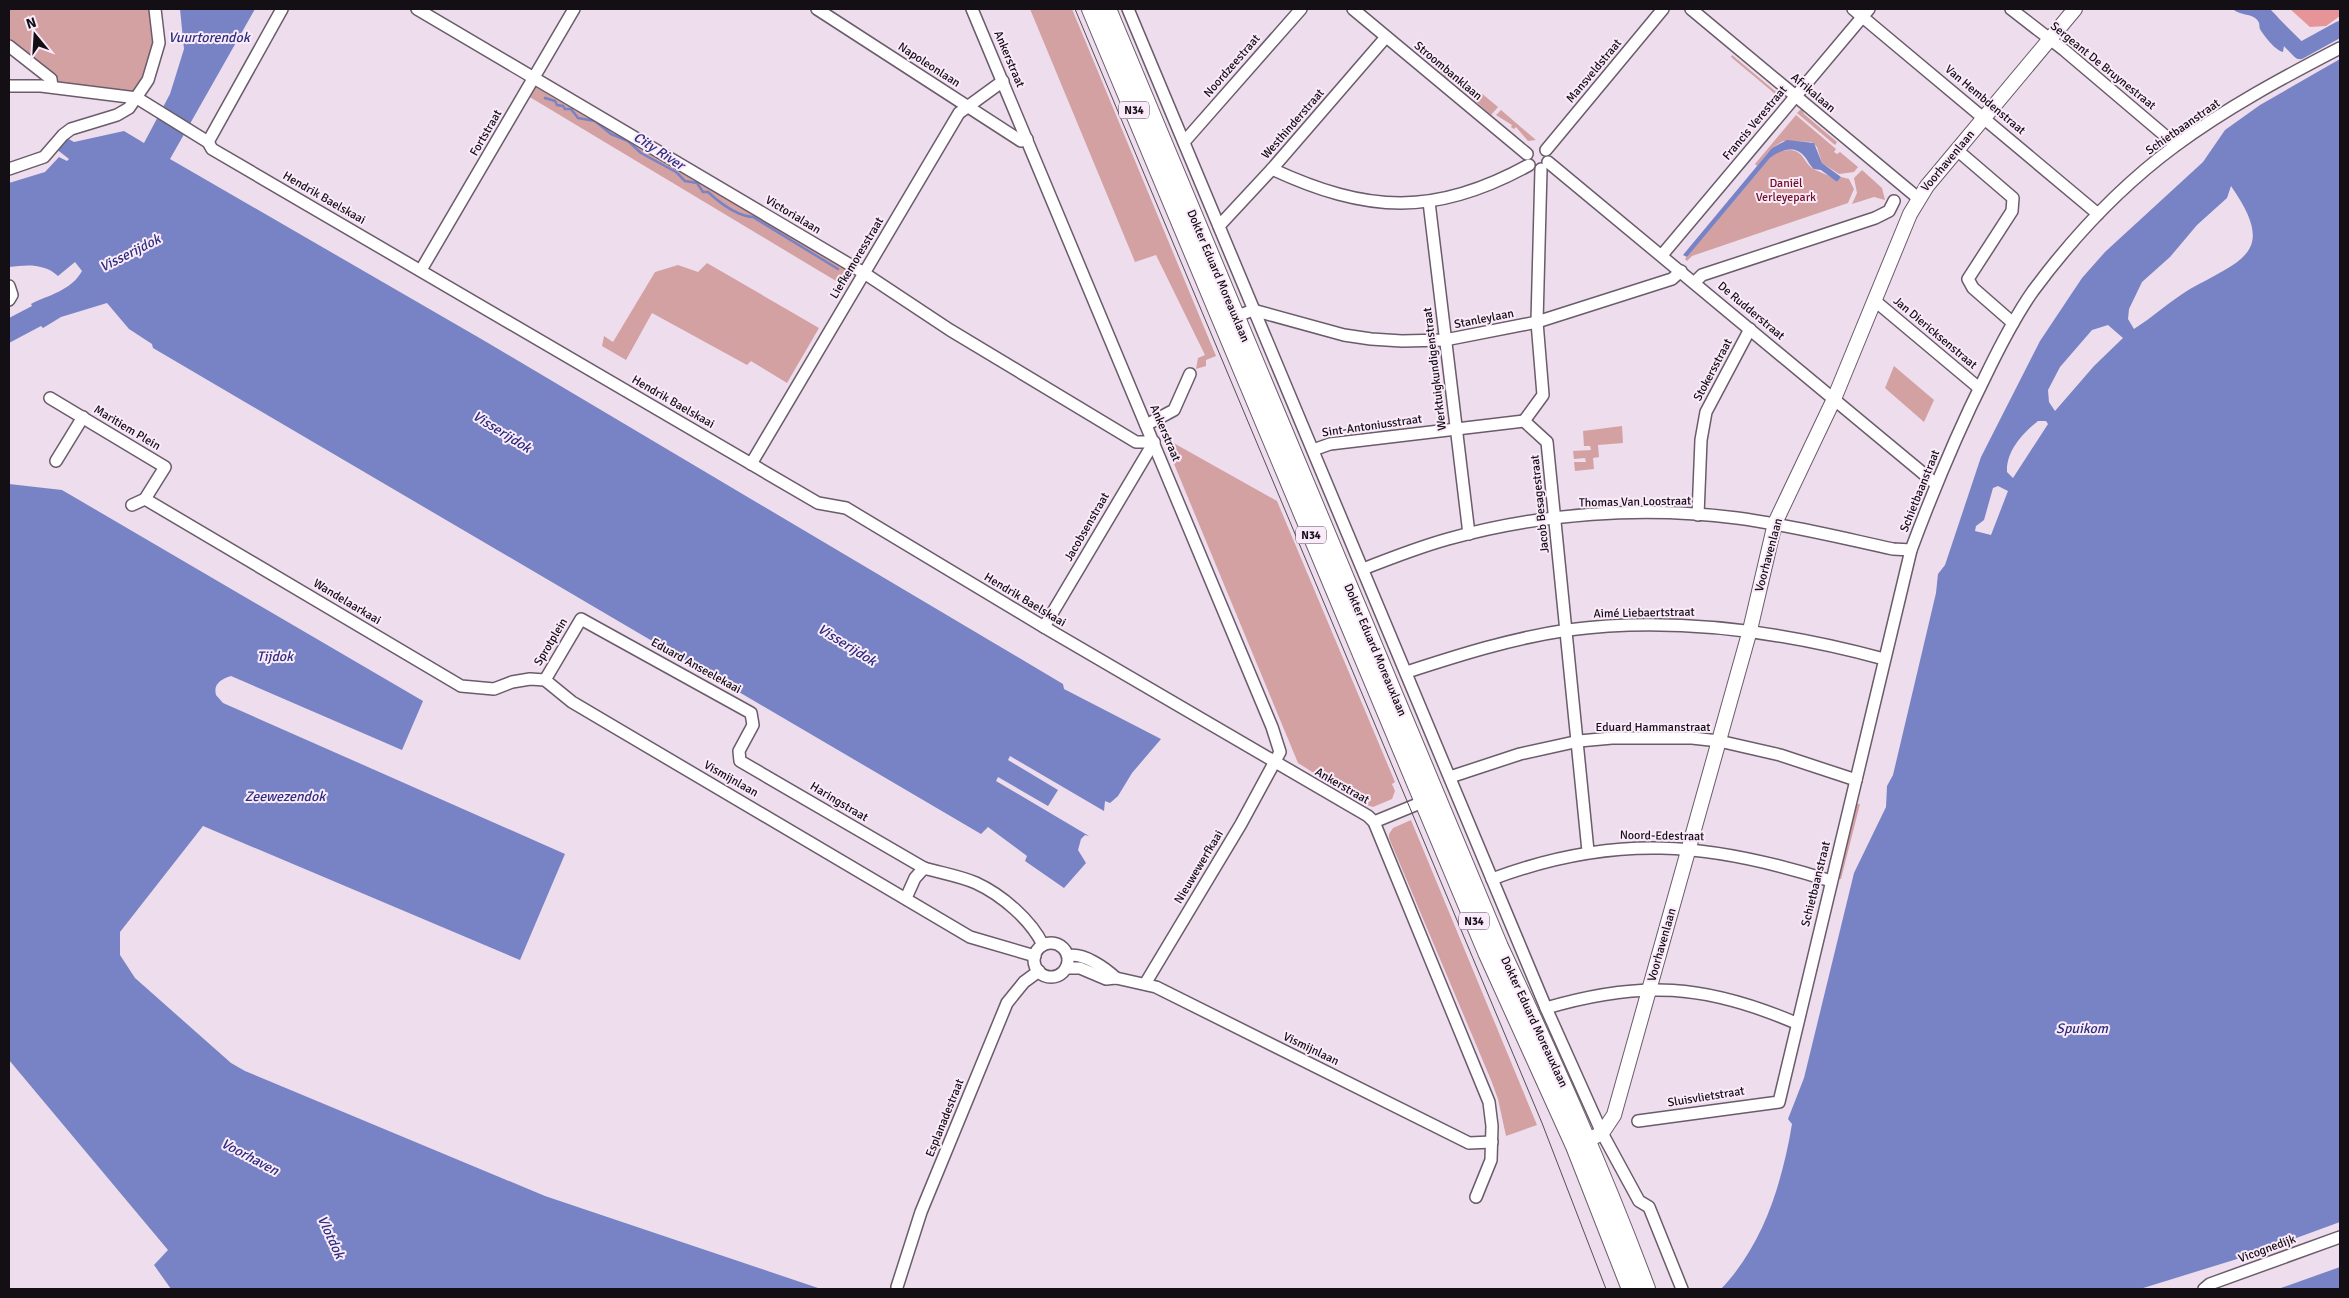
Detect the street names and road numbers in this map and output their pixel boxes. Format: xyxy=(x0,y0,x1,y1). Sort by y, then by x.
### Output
street label: Sergeant De Bruynestraat xyxy=(2047,19,2159,113)
street label: Ankerstraat xyxy=(990,28,1028,90)
street label: Noordzeestraat xyxy=(1201,31,1263,101)
street label: Mansveldstraat xyxy=(1563,36,1625,106)
street label: Stroombanklaan xyxy=(1411,38,1485,104)
street label: Napoleonlaan xyxy=(895,39,963,91)
street label: Van Hembdenstraat xyxy=(1942,62,2028,138)
street label: Afrikalaan xyxy=(1788,70,1838,116)
street label: Francis Verestraat xyxy=(1720,83,1790,163)
street label: Westhinderstraat xyxy=(1258,86,1328,162)
street label: Schietbaanstraat xyxy=(2143,96,2223,158)
road number: N34 xyxy=(1119,102,1149,118)
street label: Fortstraat xyxy=(467,107,505,159)
street label: Voorhavenlaan xyxy=(1918,127,1978,195)
street label: Hendrik Baelskaai xyxy=(280,168,368,228)
street label: Victorialaan xyxy=(762,193,824,237)
street label: Dokter Eduard Moreauxlaan xyxy=(1183,207,1253,345)
street label: Liefkemoresstraat xyxy=(827,215,887,301)
street label: De Rudderstraat xyxy=(1714,279,1788,343)
street label: Jan Diericksenstraat xyxy=(1890,294,1980,372)
street label: Stanleylaan xyxy=(1453,306,1515,332)
street label: Werktuigkundigenstraat xyxy=(1420,307,1450,431)
street label: Stokersstraat xyxy=(1690,336,1736,404)
street label: Hendrik Baelskaai xyxy=(629,372,717,432)
street label: Maritiem Plein xyxy=(91,402,163,454)
street label: Ankerstraat xyxy=(1146,402,1184,464)
street label: Sint-Antoniusstraat xyxy=(1321,412,1423,440)
street label: Schietbaanstraat xyxy=(1897,448,1943,534)
street label: Jacob Besagestraat xyxy=(1527,454,1553,554)
street label: Jacobsenstraat xyxy=(1061,490,1113,564)
street label: Thomas Van Loostraat xyxy=(1579,494,1691,510)
street label: Voorhavenlaan xyxy=(1752,516,1786,594)
road number: N34 xyxy=(1296,526,1326,544)
street label: Hendrik Baelskaai xyxy=(981,570,1069,630)
street label: Wandelaarkaai xyxy=(310,576,384,628)
street label: Dokter Eduard Moreauxlaan xyxy=(1340,581,1410,719)
street label: Aimé Liebaertstraat xyxy=(1593,605,1695,621)
street label: Sprotplein xyxy=(531,615,571,669)
street label: Eduard Anseelekaai xyxy=(648,635,744,697)
street label: Eduard Hammanstraat xyxy=(1596,720,1710,735)
street label: Vismijnlaan xyxy=(701,757,761,801)
street label: Ankerstraat xyxy=(1312,764,1372,808)
street label: Haringstraat xyxy=(807,779,871,825)
street label: Nieuwewerfkaai xyxy=(1171,828,1227,906)
street label: Noord-Edestraat xyxy=(1620,828,1704,844)
street label: Schietbaanstraat xyxy=(1798,840,1834,928)
street label: Voorhavenlaan xyxy=(1644,907,1680,983)
road number: N34 xyxy=(1459,912,1489,929)
street label: Dokter Eduard Moreauxlaan xyxy=(1497,954,1571,1090)
street label: Vismijnlaan xyxy=(1281,1029,1341,1069)
street label: Esplanadestraat xyxy=(922,1077,968,1159)
street label: Sluisvlietstraat xyxy=(1667,1084,1745,1110)
street label: Vicognedijk xyxy=(2236,1232,2298,1266)

